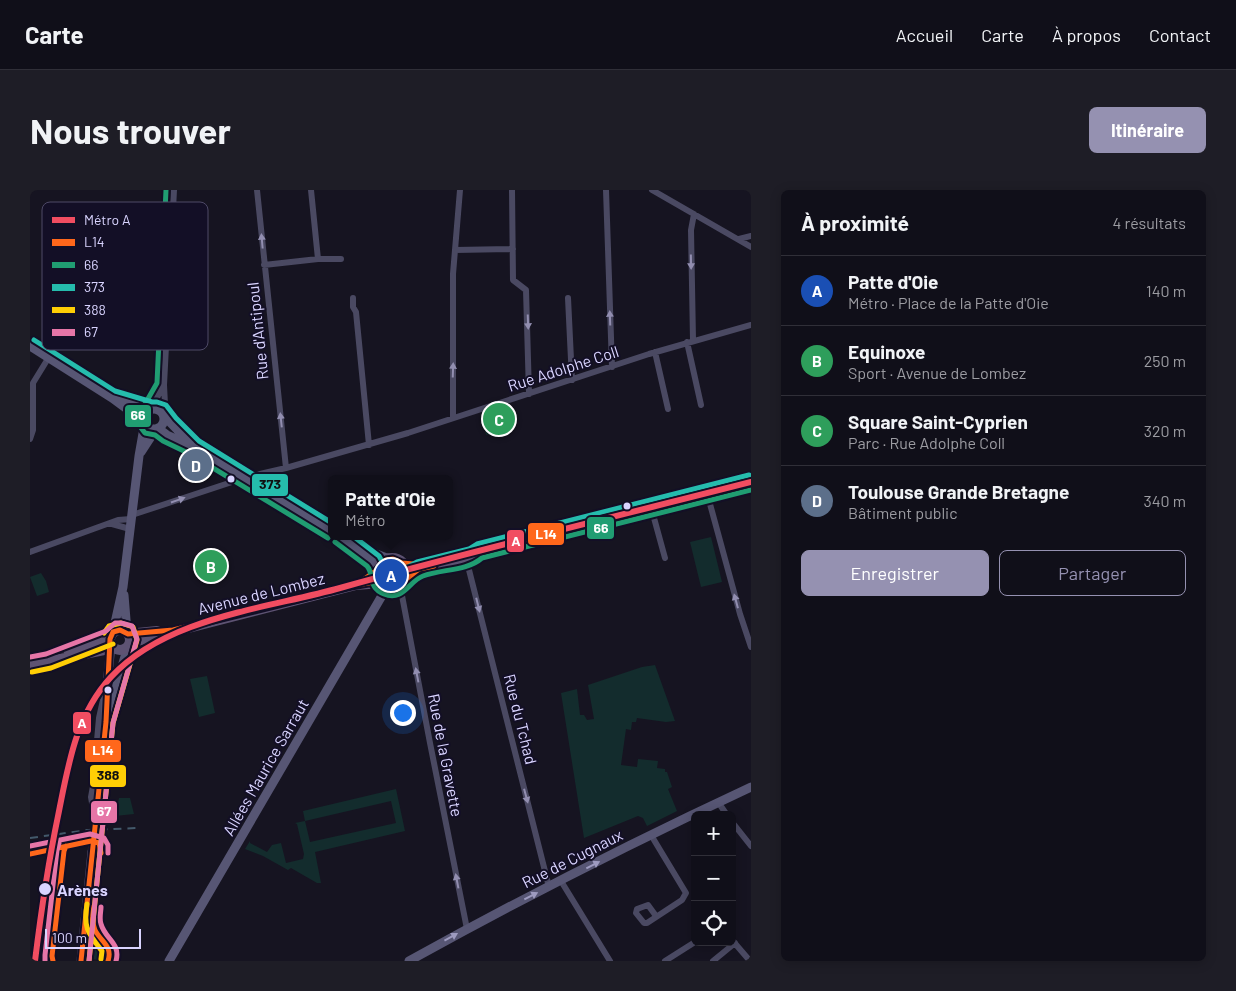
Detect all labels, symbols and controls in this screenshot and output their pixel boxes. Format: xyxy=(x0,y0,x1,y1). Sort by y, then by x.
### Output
text: Carte xyxy=(25,20,84,49)
text: Accueil xyxy=(896,24,953,46)
text: Carte xyxy=(981,24,1024,46)
text: À propos xyxy=(1052,24,1121,46)
text: Contact xyxy=(1149,24,1211,46)
button: Itinéraire xyxy=(1089,107,1206,153)
text: Nous trouver xyxy=(30,109,231,151)
legend xyxy=(42,202,208,350)
text: À proximité xyxy=(801,210,909,235)
text: Métro A xyxy=(84,211,131,228)
text: 4 résultats xyxy=(1112,213,1186,232)
text: L14 xyxy=(84,233,105,250)
one-way arrow xyxy=(257,233,265,249)
one-way arrow xyxy=(688,254,696,270)
text: 66 xyxy=(84,256,98,273)
text: Patte d'Oie xyxy=(848,270,938,293)
text: 373 xyxy=(84,278,105,295)
street label: Rue d'Antipoul xyxy=(242,281,272,381)
text: A xyxy=(812,281,822,300)
text: 140 m xyxy=(1146,281,1186,300)
text: Métro · Place de la Patte d'Oie xyxy=(848,293,1049,312)
text: 388 xyxy=(84,301,106,318)
one-way arrow xyxy=(606,310,614,326)
one-way arrow xyxy=(524,314,532,330)
text: 67 xyxy=(84,323,98,340)
text: Equinoxe xyxy=(848,340,925,363)
street label: Rue Adolphe Coll xyxy=(505,341,621,395)
text: B xyxy=(812,351,822,370)
text: 250 m xyxy=(1144,351,1186,370)
one-way arrow xyxy=(449,361,457,377)
text: Sport · Avenue de Lombez xyxy=(848,363,1026,382)
pin: C xyxy=(483,400,515,438)
line badge: 66 xyxy=(124,404,152,428)
text: 66 xyxy=(130,406,146,423)
text: Square Saint-Cyprien xyxy=(848,410,1028,433)
one-way arrow xyxy=(277,411,285,427)
text: C xyxy=(812,421,822,440)
text: 320 m xyxy=(1144,421,1186,440)
text: Parc · Rue Adolphe Coll xyxy=(848,433,1005,452)
pin: D xyxy=(180,446,212,484)
line badge: 373 xyxy=(251,473,289,497)
unlabelled marker xyxy=(226,474,236,484)
text: 373 xyxy=(259,475,281,492)
popup xyxy=(328,475,453,540)
text: Toulouse Grande Bretagne xyxy=(848,480,1069,503)
text: Patte d'Oie xyxy=(345,487,436,510)
text: D xyxy=(812,491,822,510)
text: 340 m xyxy=(1143,491,1186,510)
one-way arrow xyxy=(171,496,186,504)
unlabelled marker xyxy=(622,501,632,511)
text: Bâtiment public xyxy=(848,503,958,522)
text: Métro xyxy=(345,510,385,529)
line badge: 66 xyxy=(586,516,615,540)
text: 66 xyxy=(593,519,609,536)
line badge: L14 xyxy=(527,522,565,546)
text: L14 xyxy=(535,525,557,542)
line badge: A xyxy=(506,529,525,553)
text: A xyxy=(511,532,521,549)
pin: B xyxy=(195,547,227,585)
button: Enregistrer xyxy=(801,550,989,596)
button: Partager xyxy=(999,550,1186,596)
pin: A xyxy=(375,556,407,594)
street label: Avenue de Lombez xyxy=(196,568,326,618)
one-way arrow xyxy=(732,593,740,608)
one-way arrow xyxy=(474,597,482,612)
one-way arrow xyxy=(413,667,421,683)
street label: Rue du Tchad xyxy=(501,672,541,766)
unlabelled marker xyxy=(103,685,113,695)
street label: Rue de la Gravette xyxy=(425,692,467,818)
street label: Allées Maurice Sarraut xyxy=(218,695,312,839)
your location xyxy=(390,700,416,726)
line badge: A xyxy=(72,711,92,735)
text: A xyxy=(77,714,87,731)
line badge: L14 xyxy=(84,739,122,763)
text: L14 xyxy=(92,741,114,758)
line badge: 388 xyxy=(89,764,127,788)
text: 388 xyxy=(97,766,120,783)
one-way arrow xyxy=(522,789,530,804)
line badge: 67 xyxy=(90,800,118,824)
text: 67 xyxy=(97,802,111,819)
map controls xyxy=(691,811,736,946)
button: + xyxy=(691,811,736,856)
street label: Rue de Cugnaux xyxy=(518,824,626,892)
button: − xyxy=(691,856,736,901)
one-way arrow xyxy=(585,861,600,869)
one-way arrow xyxy=(452,873,460,889)
place label: Arènes xyxy=(57,880,108,899)
marker: Arènes xyxy=(37,881,53,897)
one-way arrow xyxy=(524,892,539,900)
button: locate xyxy=(691,901,736,946)
scale bar xyxy=(45,926,141,949)
text: 100 m xyxy=(52,929,87,946)
one-way arrow xyxy=(445,933,458,942)

